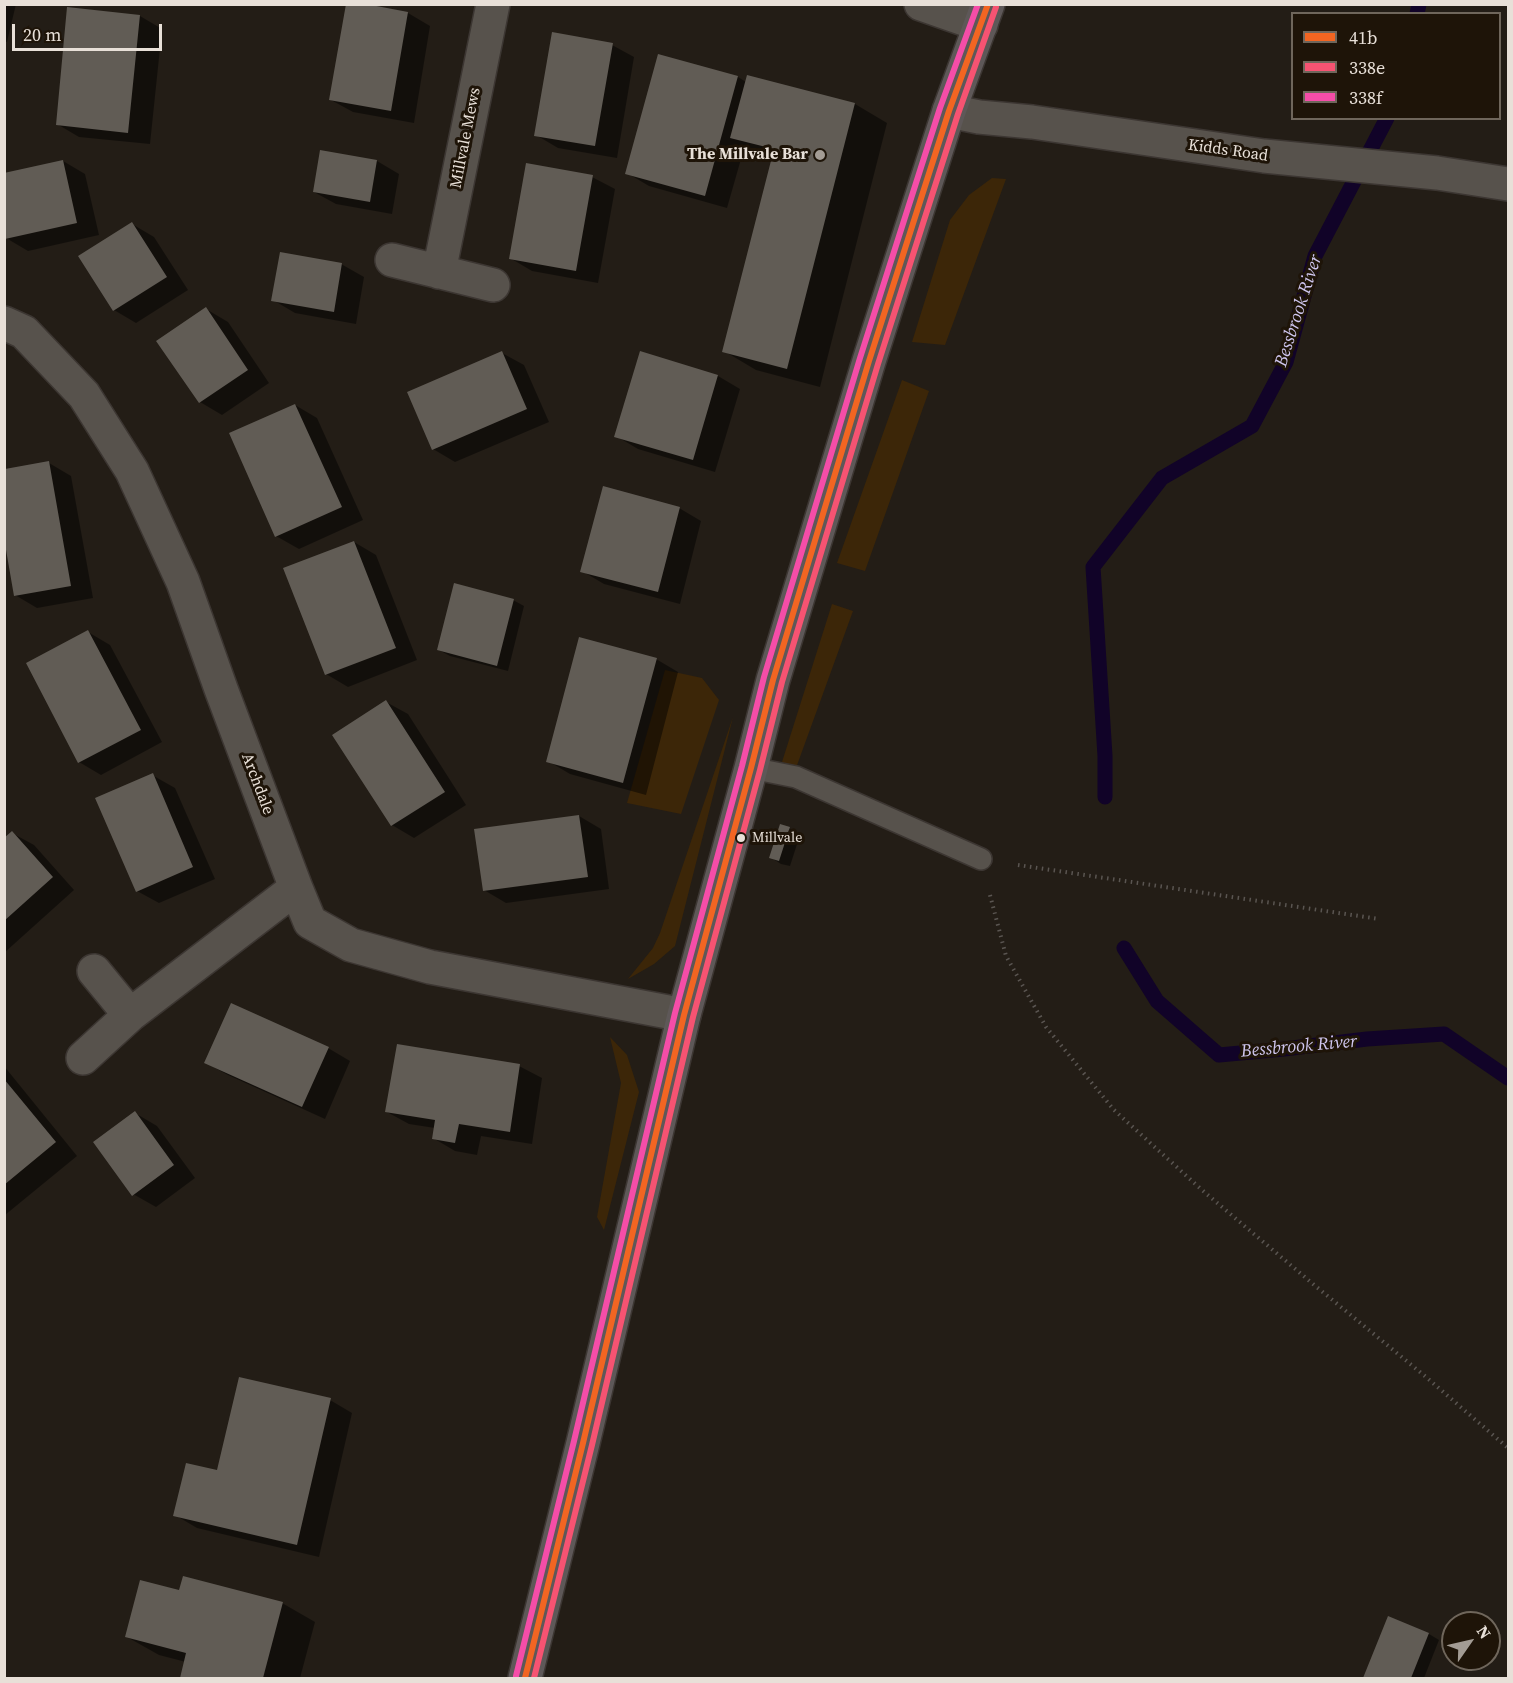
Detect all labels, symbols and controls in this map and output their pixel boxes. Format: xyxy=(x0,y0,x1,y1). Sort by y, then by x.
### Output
scale bar xyxy=(15,12,165,50)
legend xyxy=(1291,12,1501,120)
text: 20 m xyxy=(23,22,61,47)
text: 41b xyxy=(1349,25,1377,50)
text: 338e xyxy=(1349,55,1385,80)
text: 338f xyxy=(1349,85,1382,110)
street label: Millvale Mews xyxy=(447,86,485,190)
street label: Kidds Road xyxy=(1187,136,1269,166)
place label: The Millvale Bar xyxy=(687,145,808,165)
marker: The Millvale Bar xyxy=(813,148,827,162)
water label: Bessbrook River xyxy=(1271,252,1327,370)
street label: Archdale xyxy=(236,750,278,818)
place label: Millvale xyxy=(752,830,802,846)
marker: Millvale xyxy=(735,832,747,844)
water label: Bessbrook River xyxy=(1240,1031,1358,1063)
north arrow xyxy=(1441,1611,1501,1671)
text: N xyxy=(1472,1621,1497,1643)

